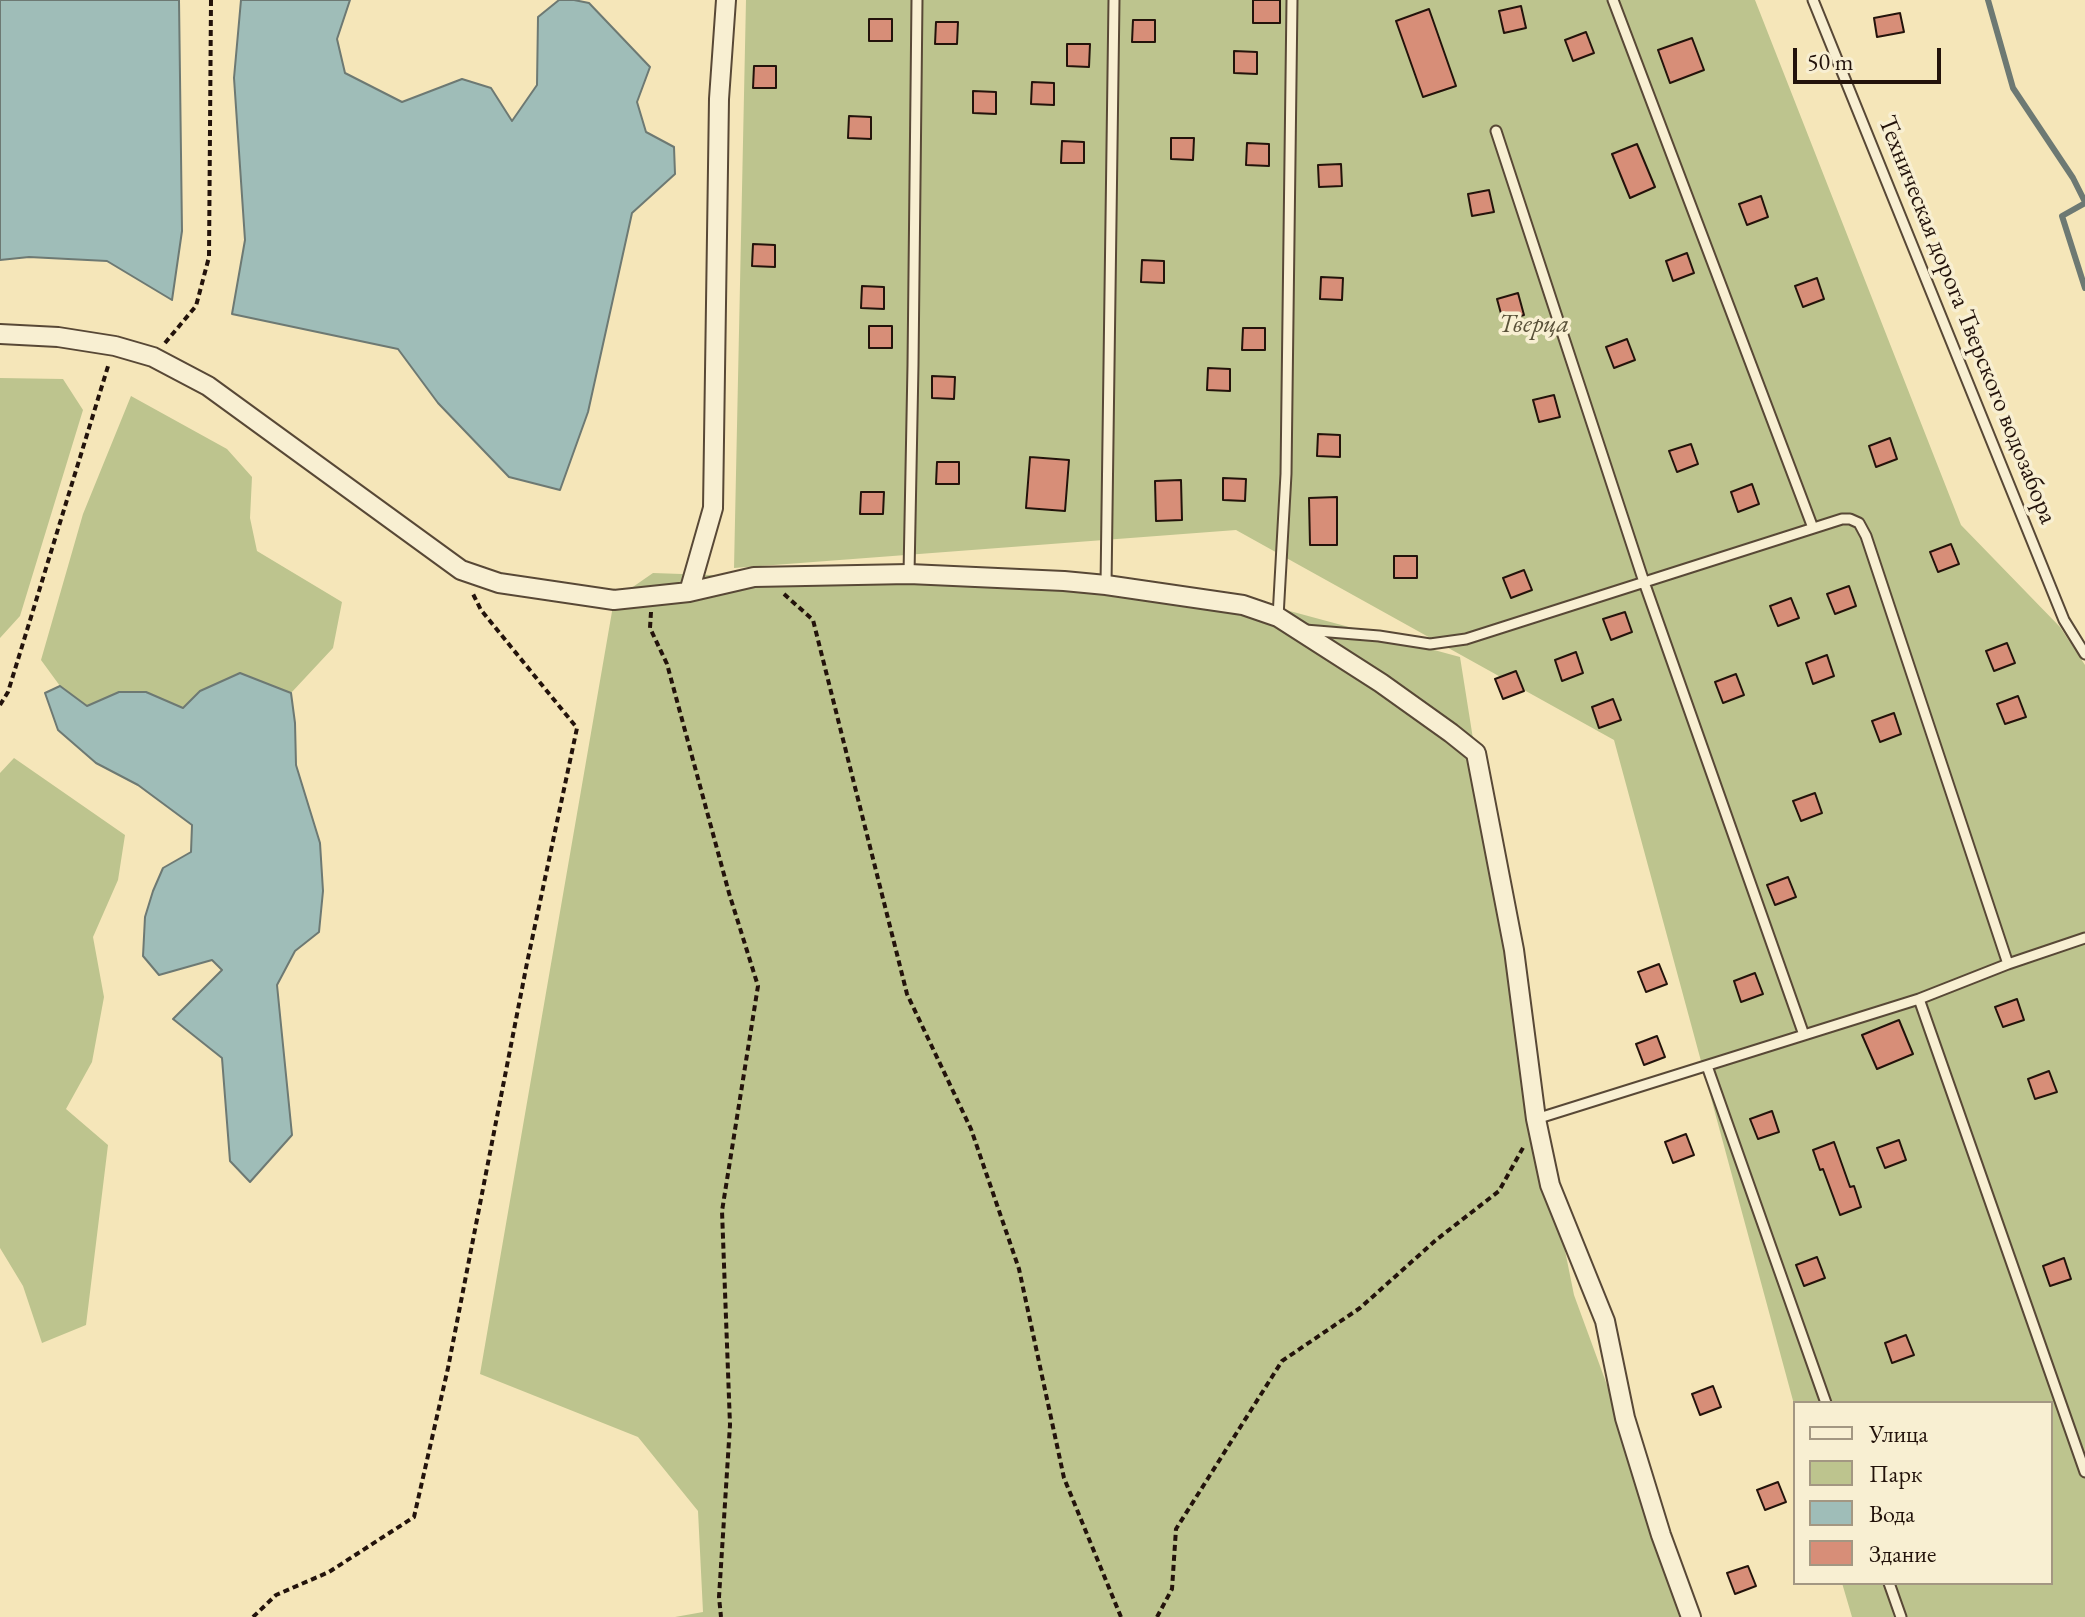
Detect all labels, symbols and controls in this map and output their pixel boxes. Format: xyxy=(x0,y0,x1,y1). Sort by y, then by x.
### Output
scale bar xyxy=(1797,32,1945,82)
text: 50 m xyxy=(1807,46,1854,77)
street label: Техническая дорога Тверского водозабора xyxy=(1871,111,2063,529)
park label: Тверца xyxy=(1499,309,1569,341)
legend xyxy=(1793,1401,2053,1585)
text: Улица xyxy=(1869,1418,1928,1449)
text: Парк xyxy=(1869,1458,1922,1489)
text: Вода xyxy=(1869,1498,1915,1529)
text: Здание xyxy=(1869,1538,1936,1569)

